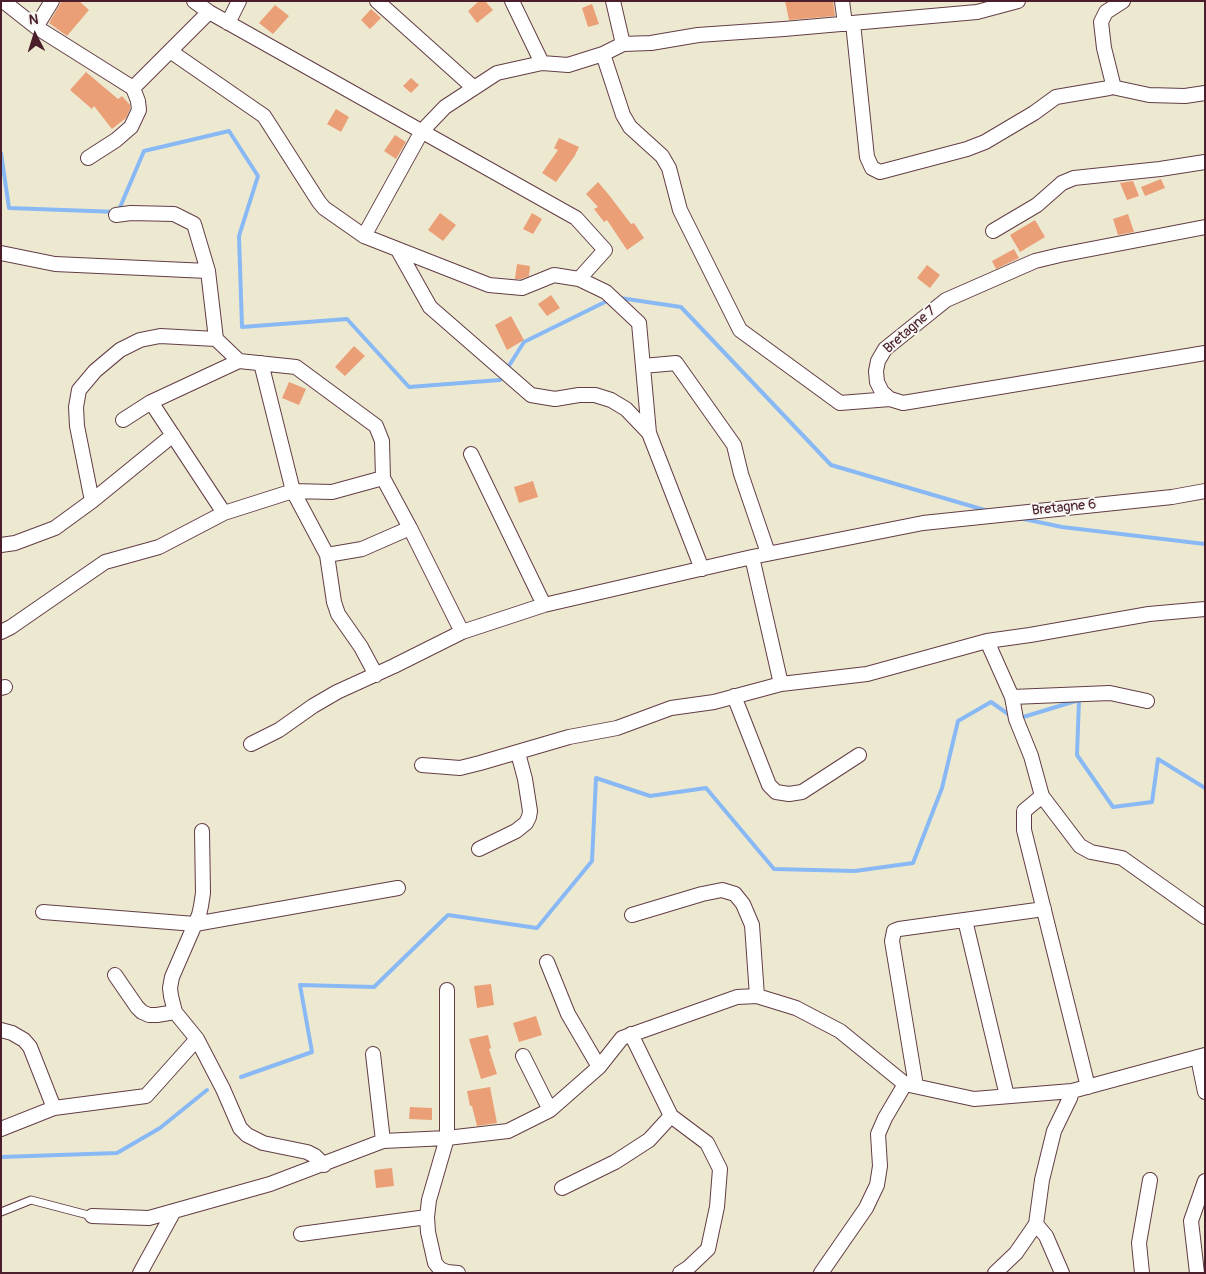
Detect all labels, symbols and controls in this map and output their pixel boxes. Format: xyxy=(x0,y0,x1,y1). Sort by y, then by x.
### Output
north arrow xyxy=(10,10,60,60)
text: N xyxy=(28,11,39,28)
street label: Bretagne 7 xyxy=(880,303,940,357)
street label: Bretagne 6 xyxy=(1031,496,1097,520)

